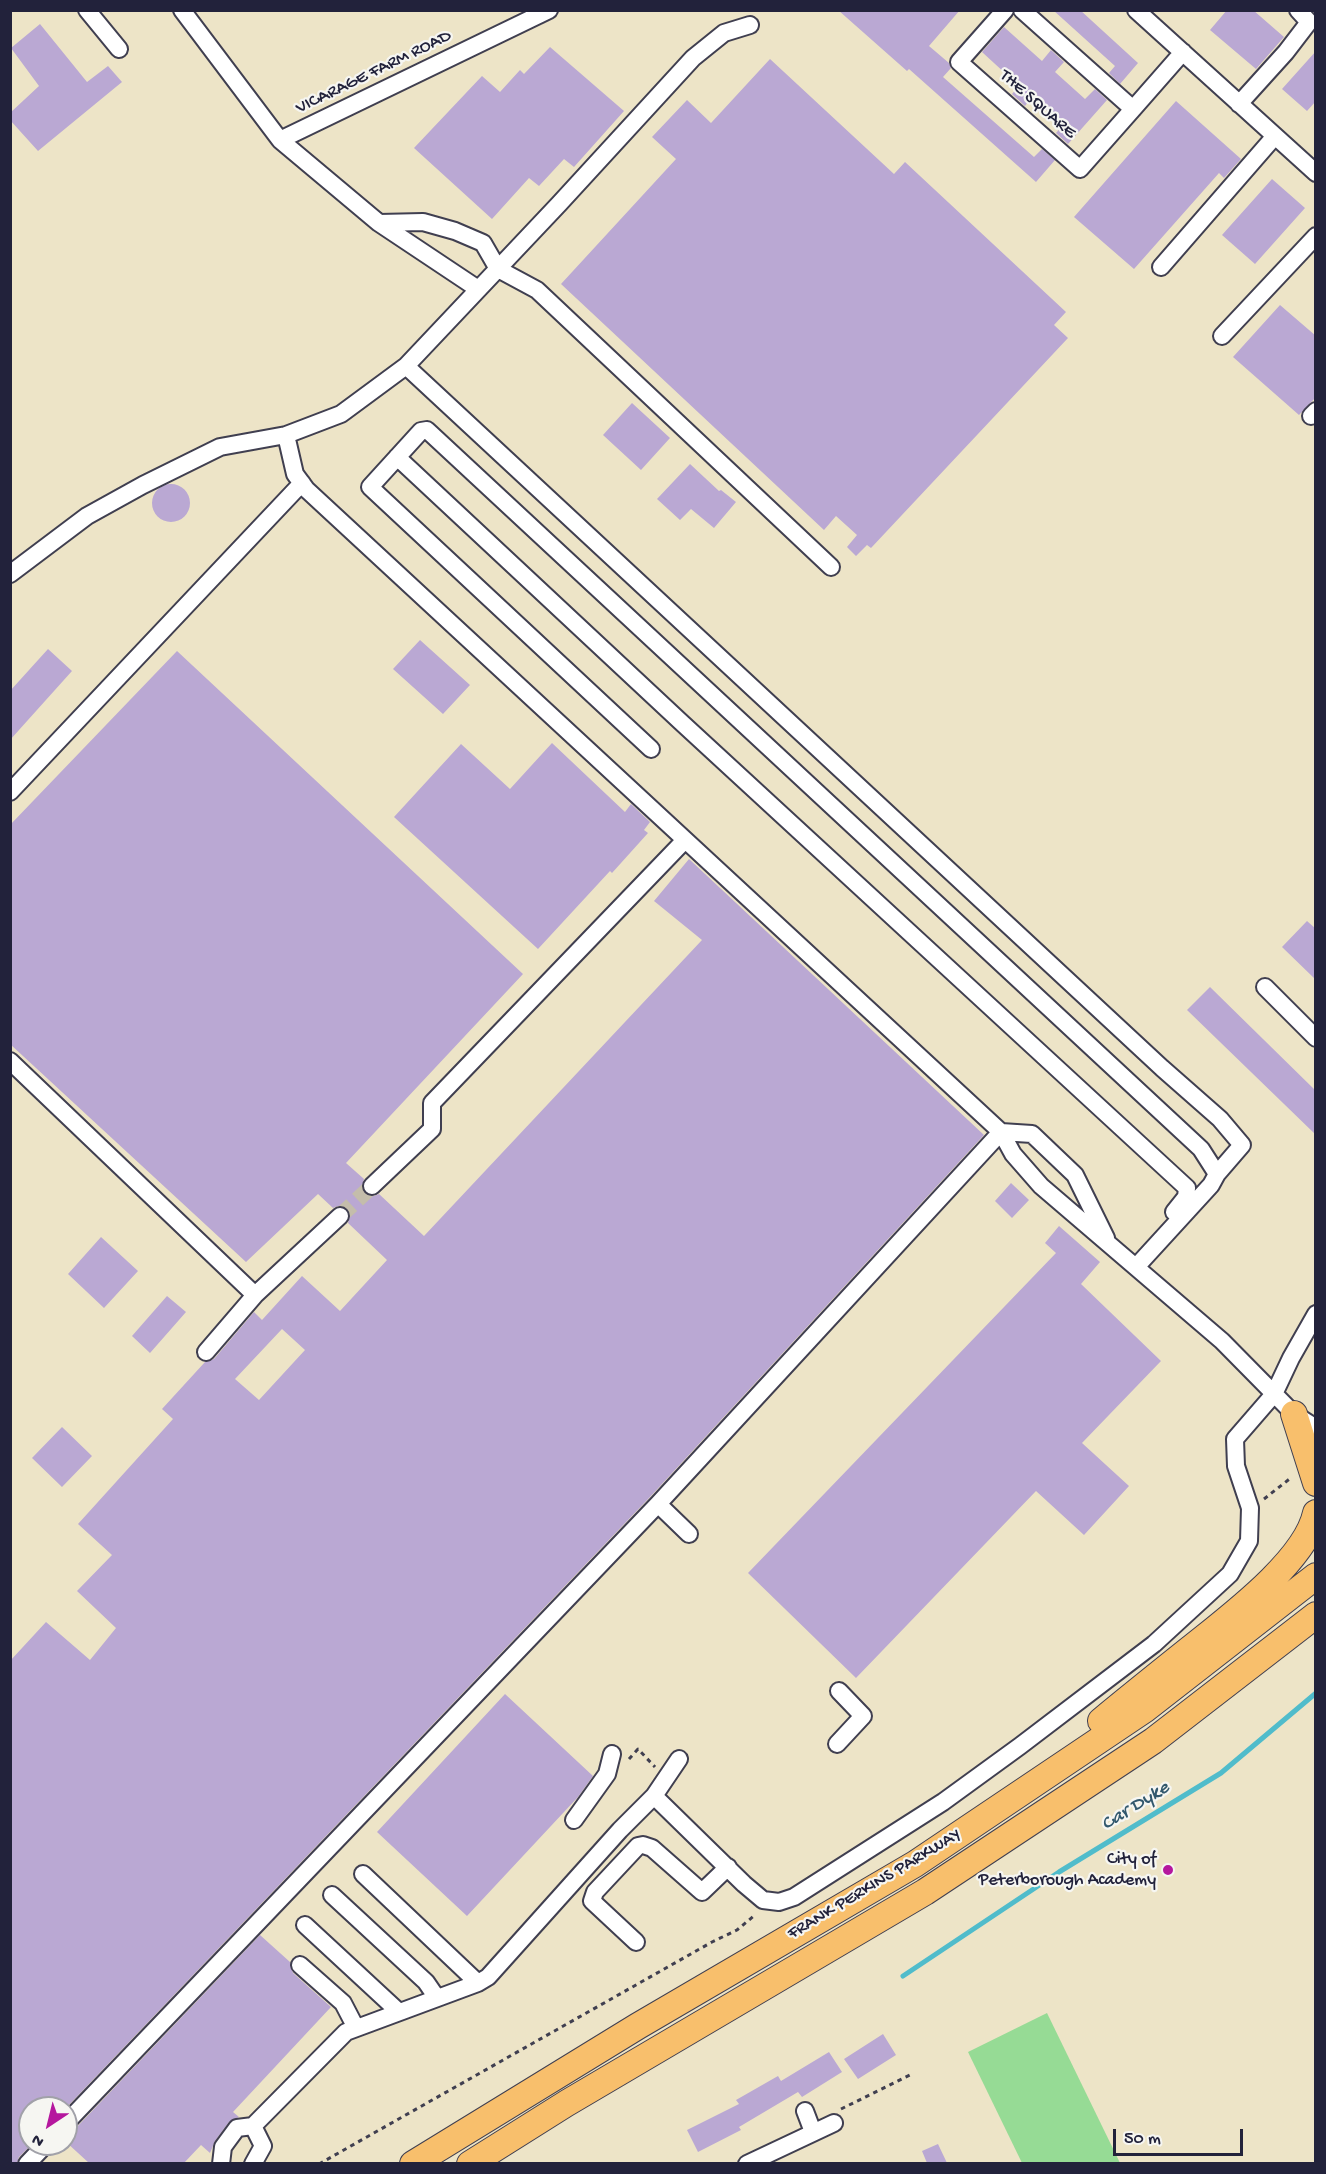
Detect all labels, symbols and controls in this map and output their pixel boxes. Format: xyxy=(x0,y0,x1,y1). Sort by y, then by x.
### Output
street label: VICARAGE FARM ROAD xyxy=(293,26,455,120)
street label: THE SQUARE xyxy=(994,66,1080,144)
water label: Car Dyke xyxy=(1097,1777,1175,1837)
street label: FRANK PERKINS PARKWAY xyxy=(784,1825,966,1945)
place label: City of Peterborough Academy xyxy=(978,1849,1156,1892)
marker: City of Peterborough Academy xyxy=(1161,1863,1175,1877)
north arrow xyxy=(18,2096,78,2156)
scale bar xyxy=(1116,2117,1246,2155)
text: N xyxy=(29,2129,48,2150)
text: 50 m xyxy=(1124,2129,1161,2150)

